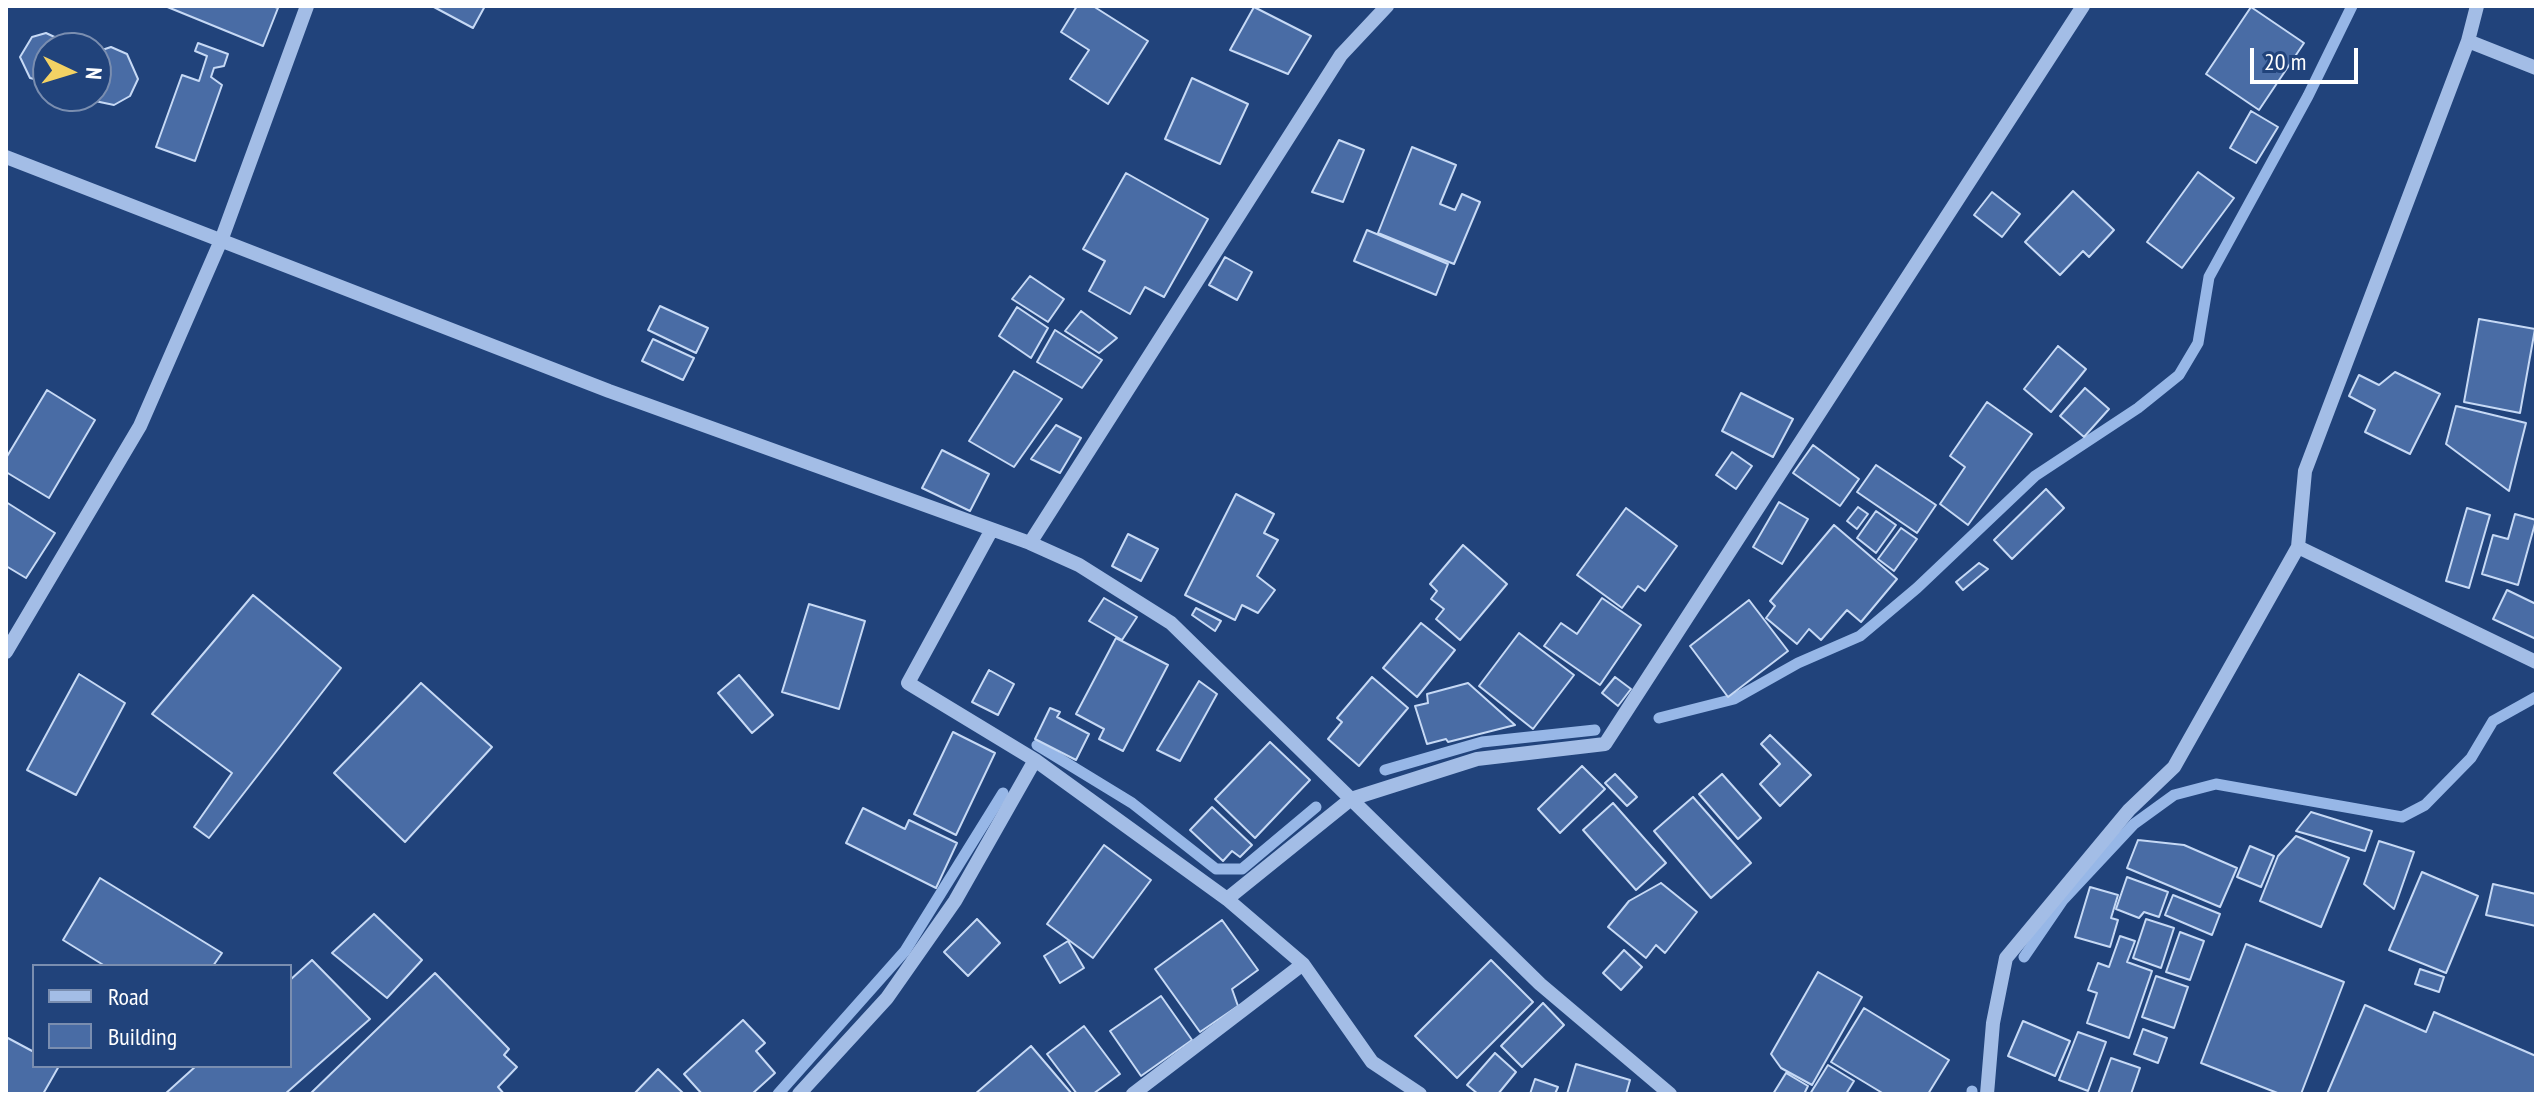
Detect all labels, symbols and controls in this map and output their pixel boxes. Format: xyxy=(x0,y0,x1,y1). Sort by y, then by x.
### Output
north arrow xyxy=(32,32,112,112)
scale bar xyxy=(2254,32,2362,82)
text: 20 m xyxy=(2264,46,2306,77)
text: N xyxy=(80,67,108,80)
legend xyxy=(32,964,292,1068)
text: Road xyxy=(108,981,149,1012)
text: Building xyxy=(108,1021,177,1052)

